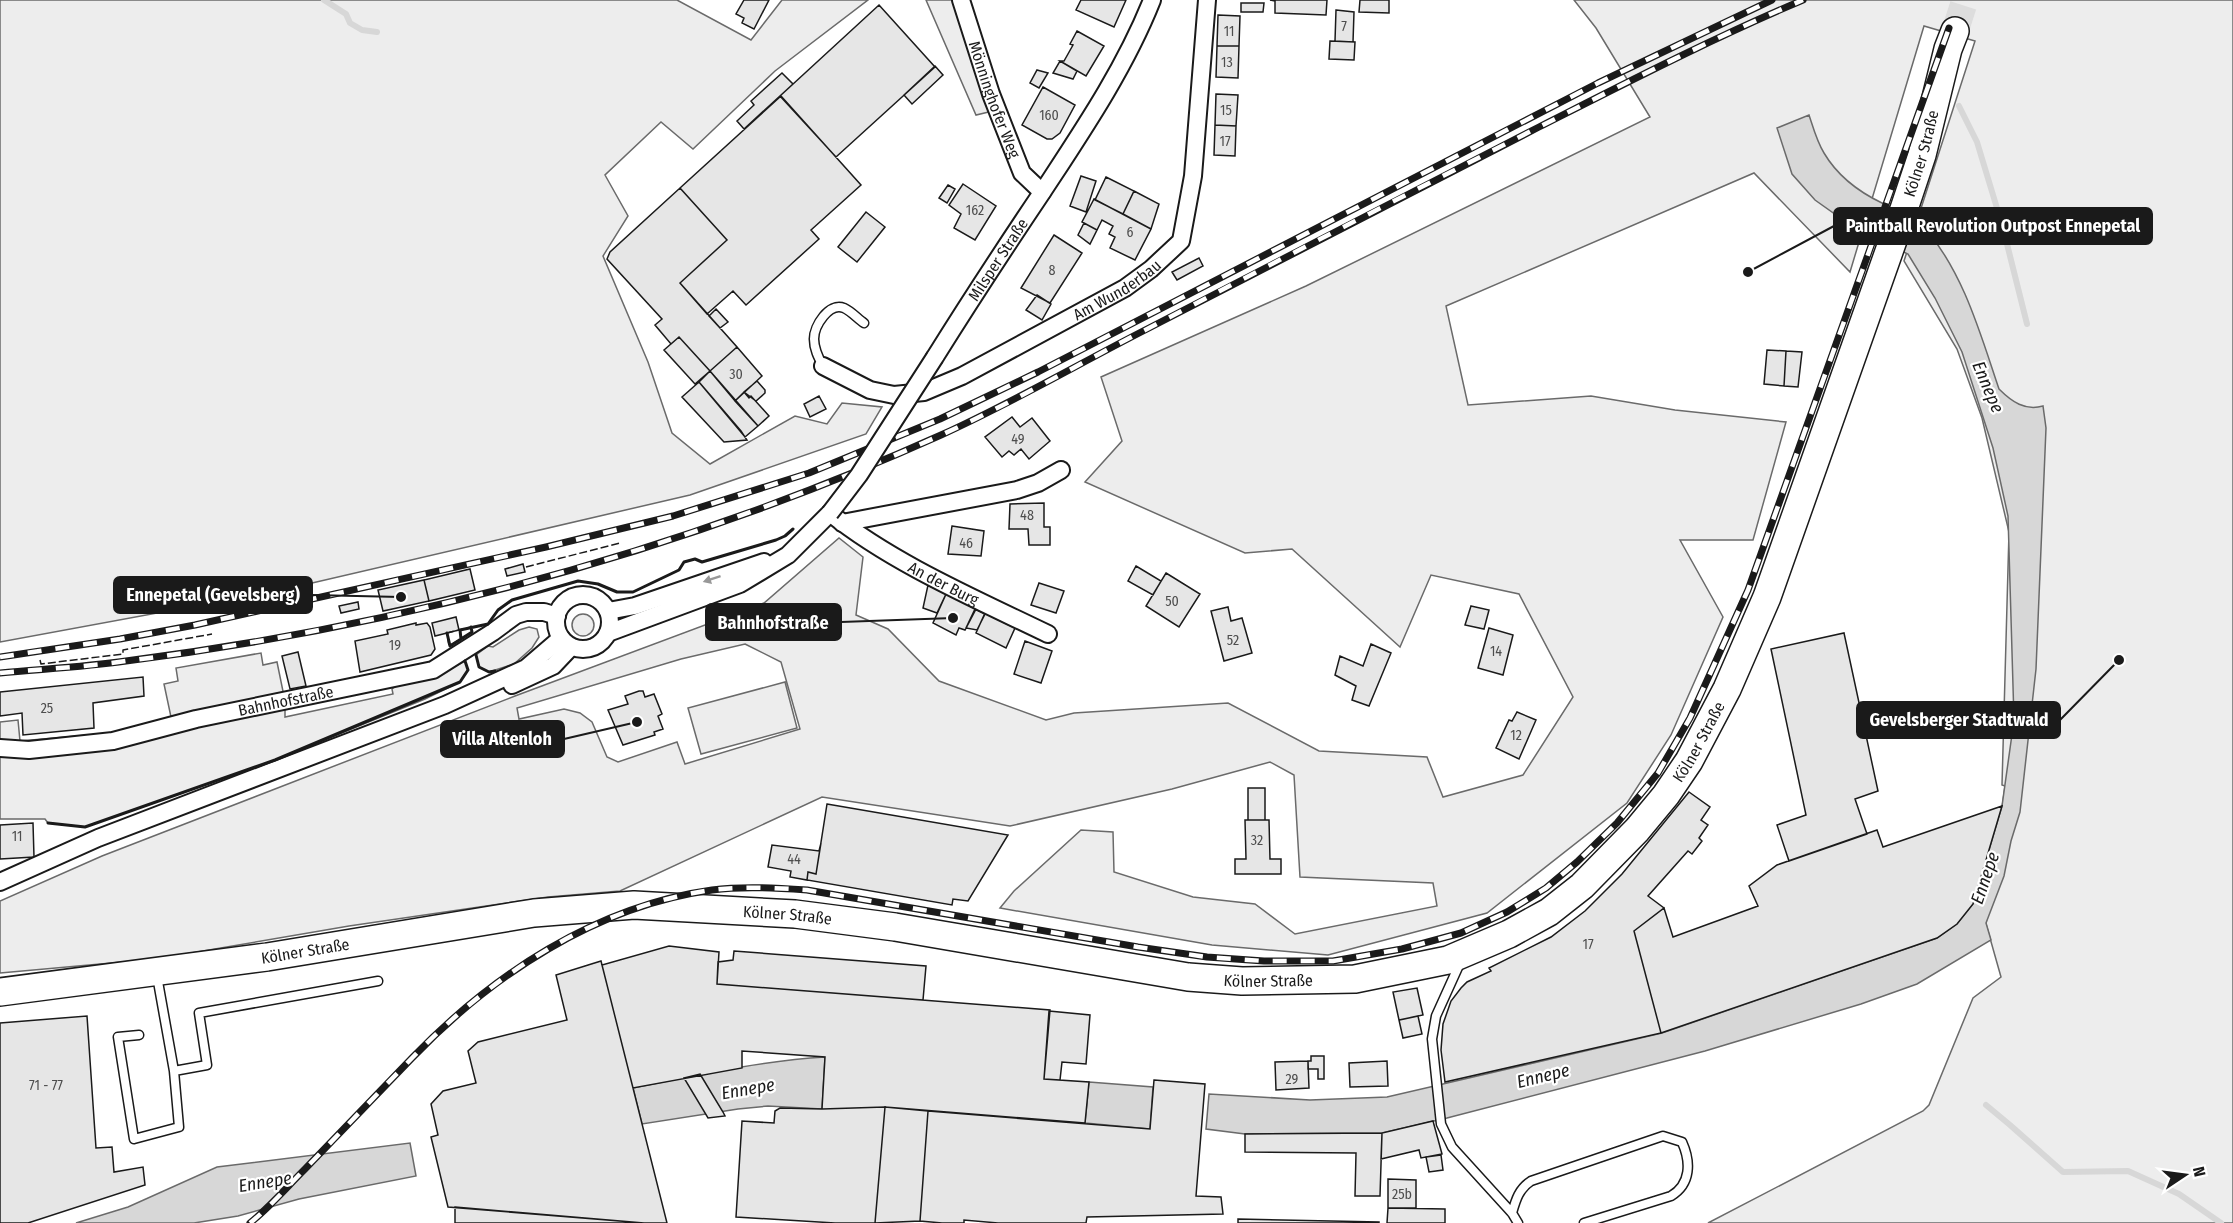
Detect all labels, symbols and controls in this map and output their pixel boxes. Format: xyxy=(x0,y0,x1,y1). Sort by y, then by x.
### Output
house number: 7 xyxy=(1341,18,1347,35)
house number: 11 xyxy=(1224,23,1234,40)
street label: Mönninghofer Weg xyxy=(965,39,1025,161)
house number: 13 xyxy=(1221,54,1233,71)
house number: 15 xyxy=(1220,102,1232,119)
house number: 160 xyxy=(1039,107,1059,124)
street label: Kölner Straße xyxy=(1899,108,1942,199)
house number: 17 xyxy=(1219,133,1231,150)
house number: 162 xyxy=(966,202,984,219)
callout: Paintball Revolution Outpost Ennepetal xyxy=(1834,208,2152,244)
street label: Milsper Straße xyxy=(964,214,1032,304)
text: Paintball Revolution Outpost Ennepetal xyxy=(1846,215,2140,237)
house number: 6 xyxy=(1127,224,1134,241)
street label: Am Wunderbau xyxy=(1070,255,1165,324)
house number: 8 xyxy=(1049,262,1056,279)
water label: Ennepe xyxy=(1967,358,2009,416)
house number: 30 xyxy=(729,366,743,383)
house number: 49 xyxy=(1011,431,1025,448)
house number: 48 xyxy=(1020,507,1034,524)
house number: 46 xyxy=(959,535,973,552)
street label: An der Burg xyxy=(905,557,982,609)
one-way arrow xyxy=(703,575,721,585)
callout: Ennepetal (Gevelsberg) xyxy=(114,577,312,613)
text: Ennepetal (Gevelsberg) xyxy=(126,584,300,606)
house number: 50 xyxy=(1165,593,1179,610)
callout: Bahnhofstraße xyxy=(706,604,841,640)
text: Bahnhofstraße xyxy=(717,612,829,634)
house number: 52 xyxy=(1227,632,1239,649)
house number: 19 xyxy=(389,637,401,654)
house number: 14 xyxy=(1490,643,1502,660)
street label: Bahnhofstraße xyxy=(236,681,335,720)
street label: Kölner Straße xyxy=(1668,698,1728,786)
house number: 25 xyxy=(41,700,53,717)
callout: Gevelsberger Stadtwald xyxy=(1857,702,2060,738)
text: Gevelsberger Stadtwald xyxy=(1869,709,2049,731)
callout: Villa Altenloh xyxy=(441,721,564,757)
house number: 12 xyxy=(1510,727,1522,744)
text: Villa Altenloh xyxy=(451,728,552,750)
house number: 11 xyxy=(12,828,22,845)
house number: 32 xyxy=(1251,832,1263,849)
water label: Ennepe xyxy=(1966,849,2004,907)
house number: 44 xyxy=(787,851,801,868)
street label: Kölner Straße xyxy=(743,902,833,928)
street label: Kölner Straße xyxy=(260,934,351,967)
house number: 17 xyxy=(1582,936,1594,953)
street label: Kölner Straße xyxy=(1223,970,1313,991)
water label: Ennepe xyxy=(1514,1059,1572,1093)
house number: 29 xyxy=(1286,1071,1299,1088)
water label: Ennepe xyxy=(720,1073,777,1104)
house number: 71 - 77 xyxy=(29,1077,63,1094)
north arrow xyxy=(2155,1145,2215,1205)
text: N xyxy=(2189,1165,2209,1179)
water label: Ennepe xyxy=(237,1167,294,1197)
house number: 25b xyxy=(1392,1186,1412,1203)

